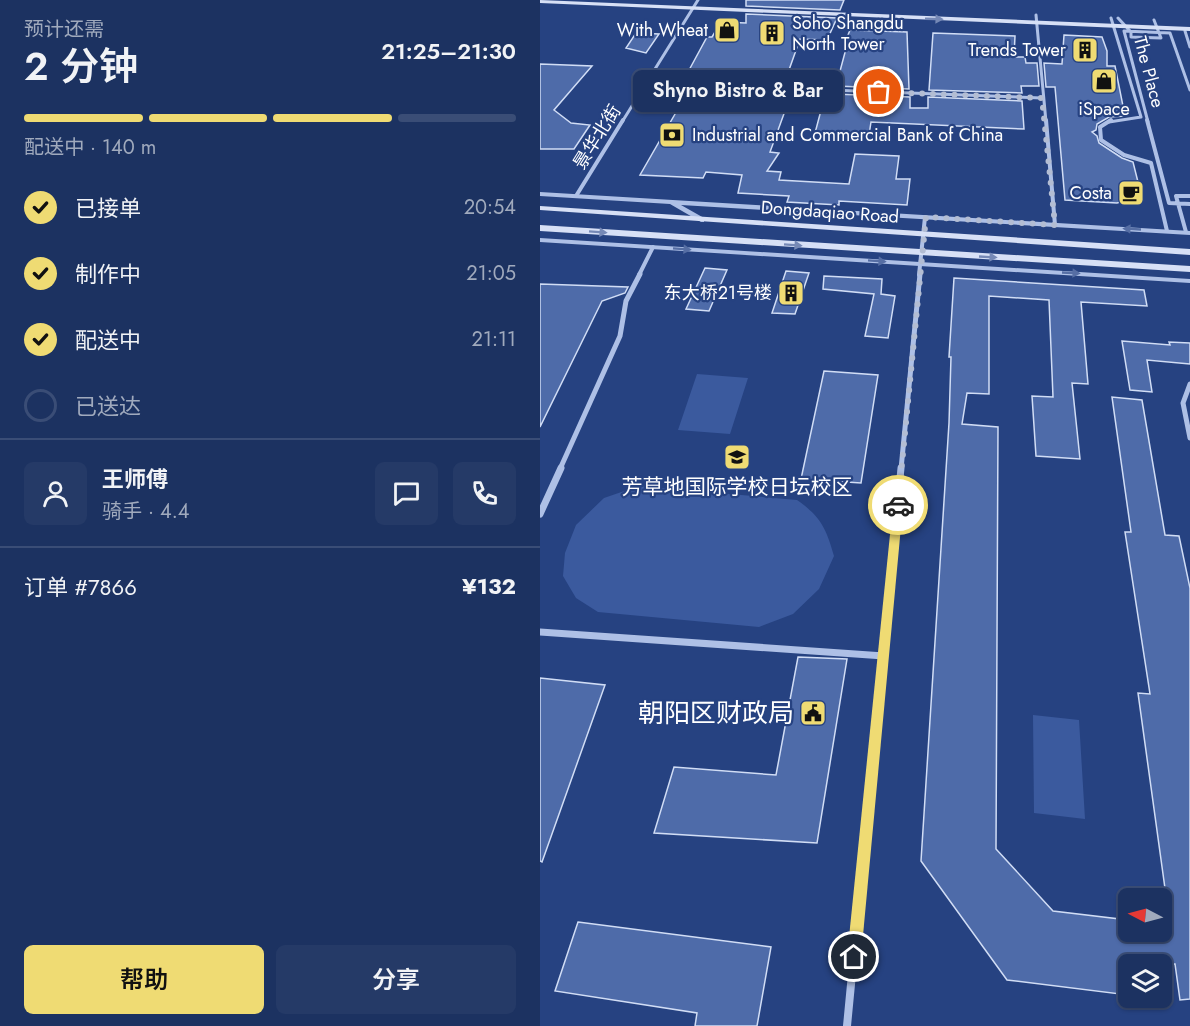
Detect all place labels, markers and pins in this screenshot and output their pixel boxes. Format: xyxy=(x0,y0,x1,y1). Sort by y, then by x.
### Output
place label: Soho Shangdu North Tower xyxy=(792,10,904,57)
shop icon: With Wheat xyxy=(712,15,742,45)
place label: With Wheat xyxy=(617,17,709,43)
building icon: Soho Shangdu North Tower xyxy=(757,18,787,48)
building icon: Trends Tower xyxy=(1070,35,1100,65)
place label: Trends Tower xyxy=(968,37,1067,63)
pin xyxy=(853,66,904,117)
shop icon: iSpace xyxy=(1089,66,1119,96)
callout: Shyno Bistro & Bar xyxy=(633,71,843,113)
place label: iSpace xyxy=(1078,96,1130,122)
bank icon: Industrial and Commercial Bank of China xyxy=(657,120,687,150)
place label: Industrial and Commercial Bank of China xyxy=(692,122,1003,148)
cafe icon: Costa xyxy=(1116,178,1146,208)
place label: Costa xyxy=(1070,180,1112,206)
building icon: 东大桥21号楼 xyxy=(776,278,806,308)
place label: 东大桥21号楼 xyxy=(664,280,772,306)
school or university icon: 芳草地国际学校日坛校区 xyxy=(722,442,752,472)
place label: 芳草地国际学校日坛校区 xyxy=(622,472,853,502)
place label: 朝阳区财政局 xyxy=(638,694,794,732)
public building icon: 朝阳区财政局 xyxy=(798,698,828,728)
pin xyxy=(828,931,879,982)

